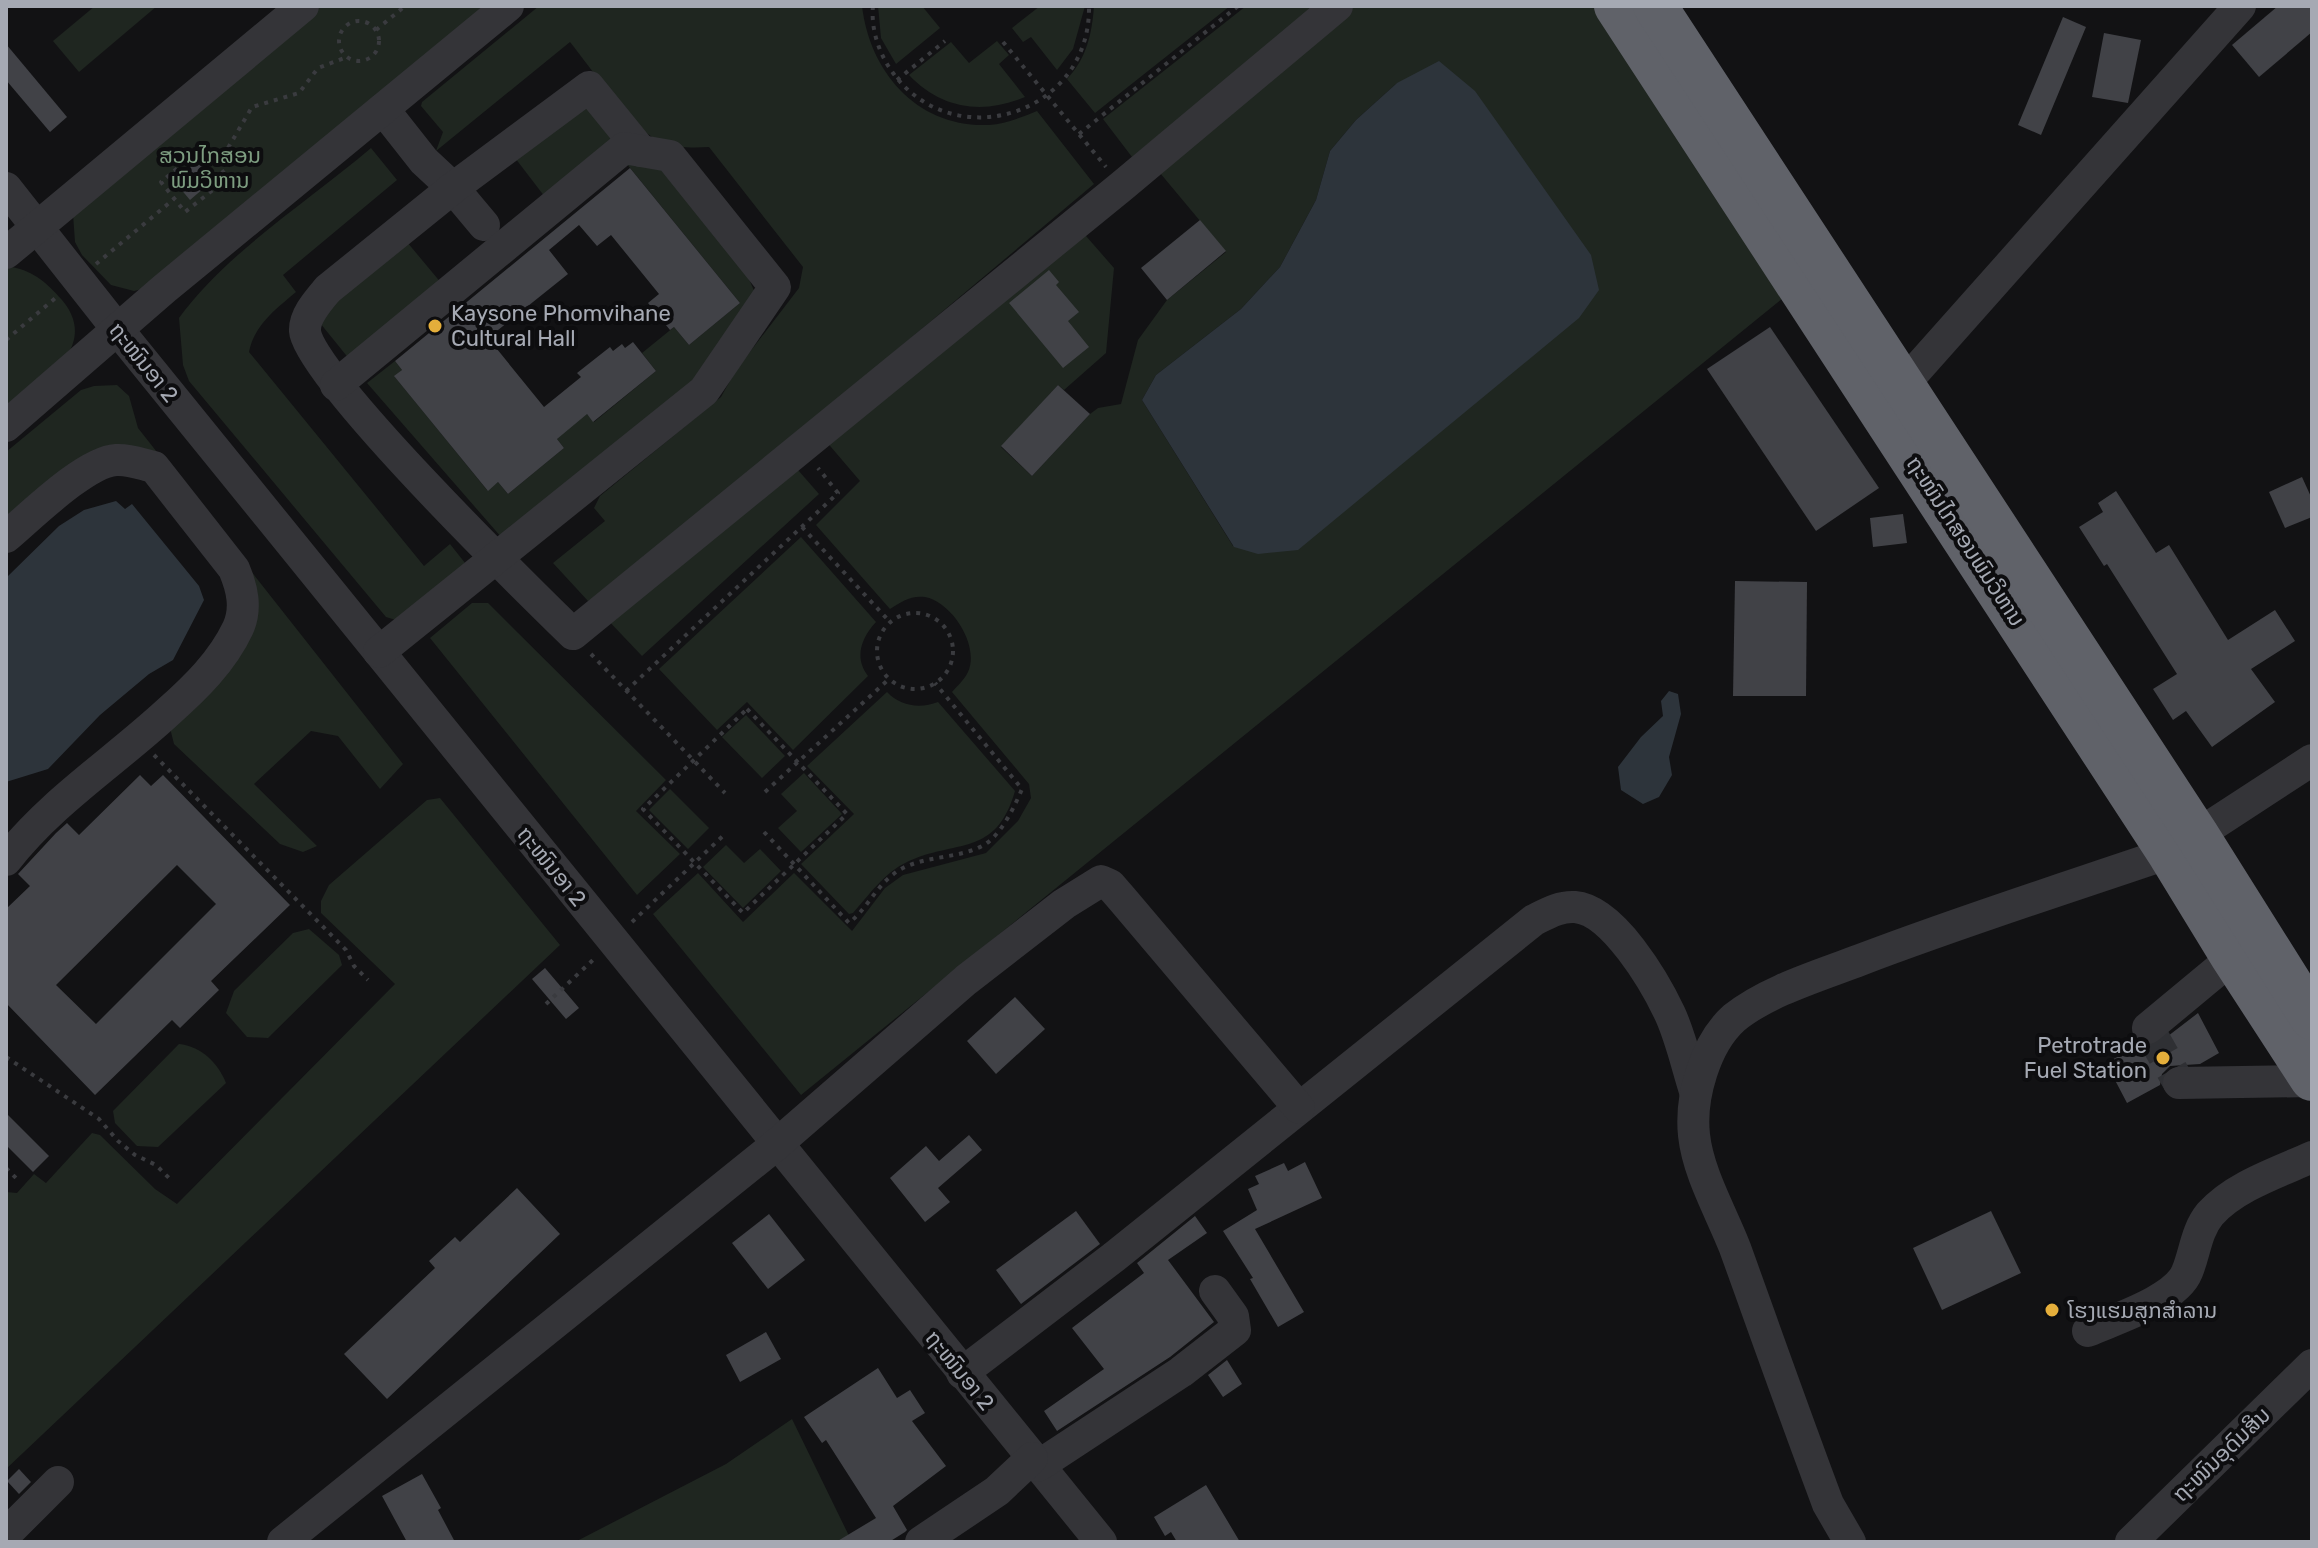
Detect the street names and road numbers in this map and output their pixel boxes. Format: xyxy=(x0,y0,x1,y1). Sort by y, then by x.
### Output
street label: ຖະໜົນອາ 2 xyxy=(103,317,184,408)
street label: ຖະໜົນໄກສອນພົມວິຫານ xyxy=(1900,451,2031,631)
street label: ຖະໜົນອາ 2 xyxy=(511,821,592,912)
street label: ຖະໜົນອາ 2 xyxy=(919,1325,1000,1416)
street label: ຖະໜົນອຸດົມສິນ xyxy=(2167,1401,2276,1508)

